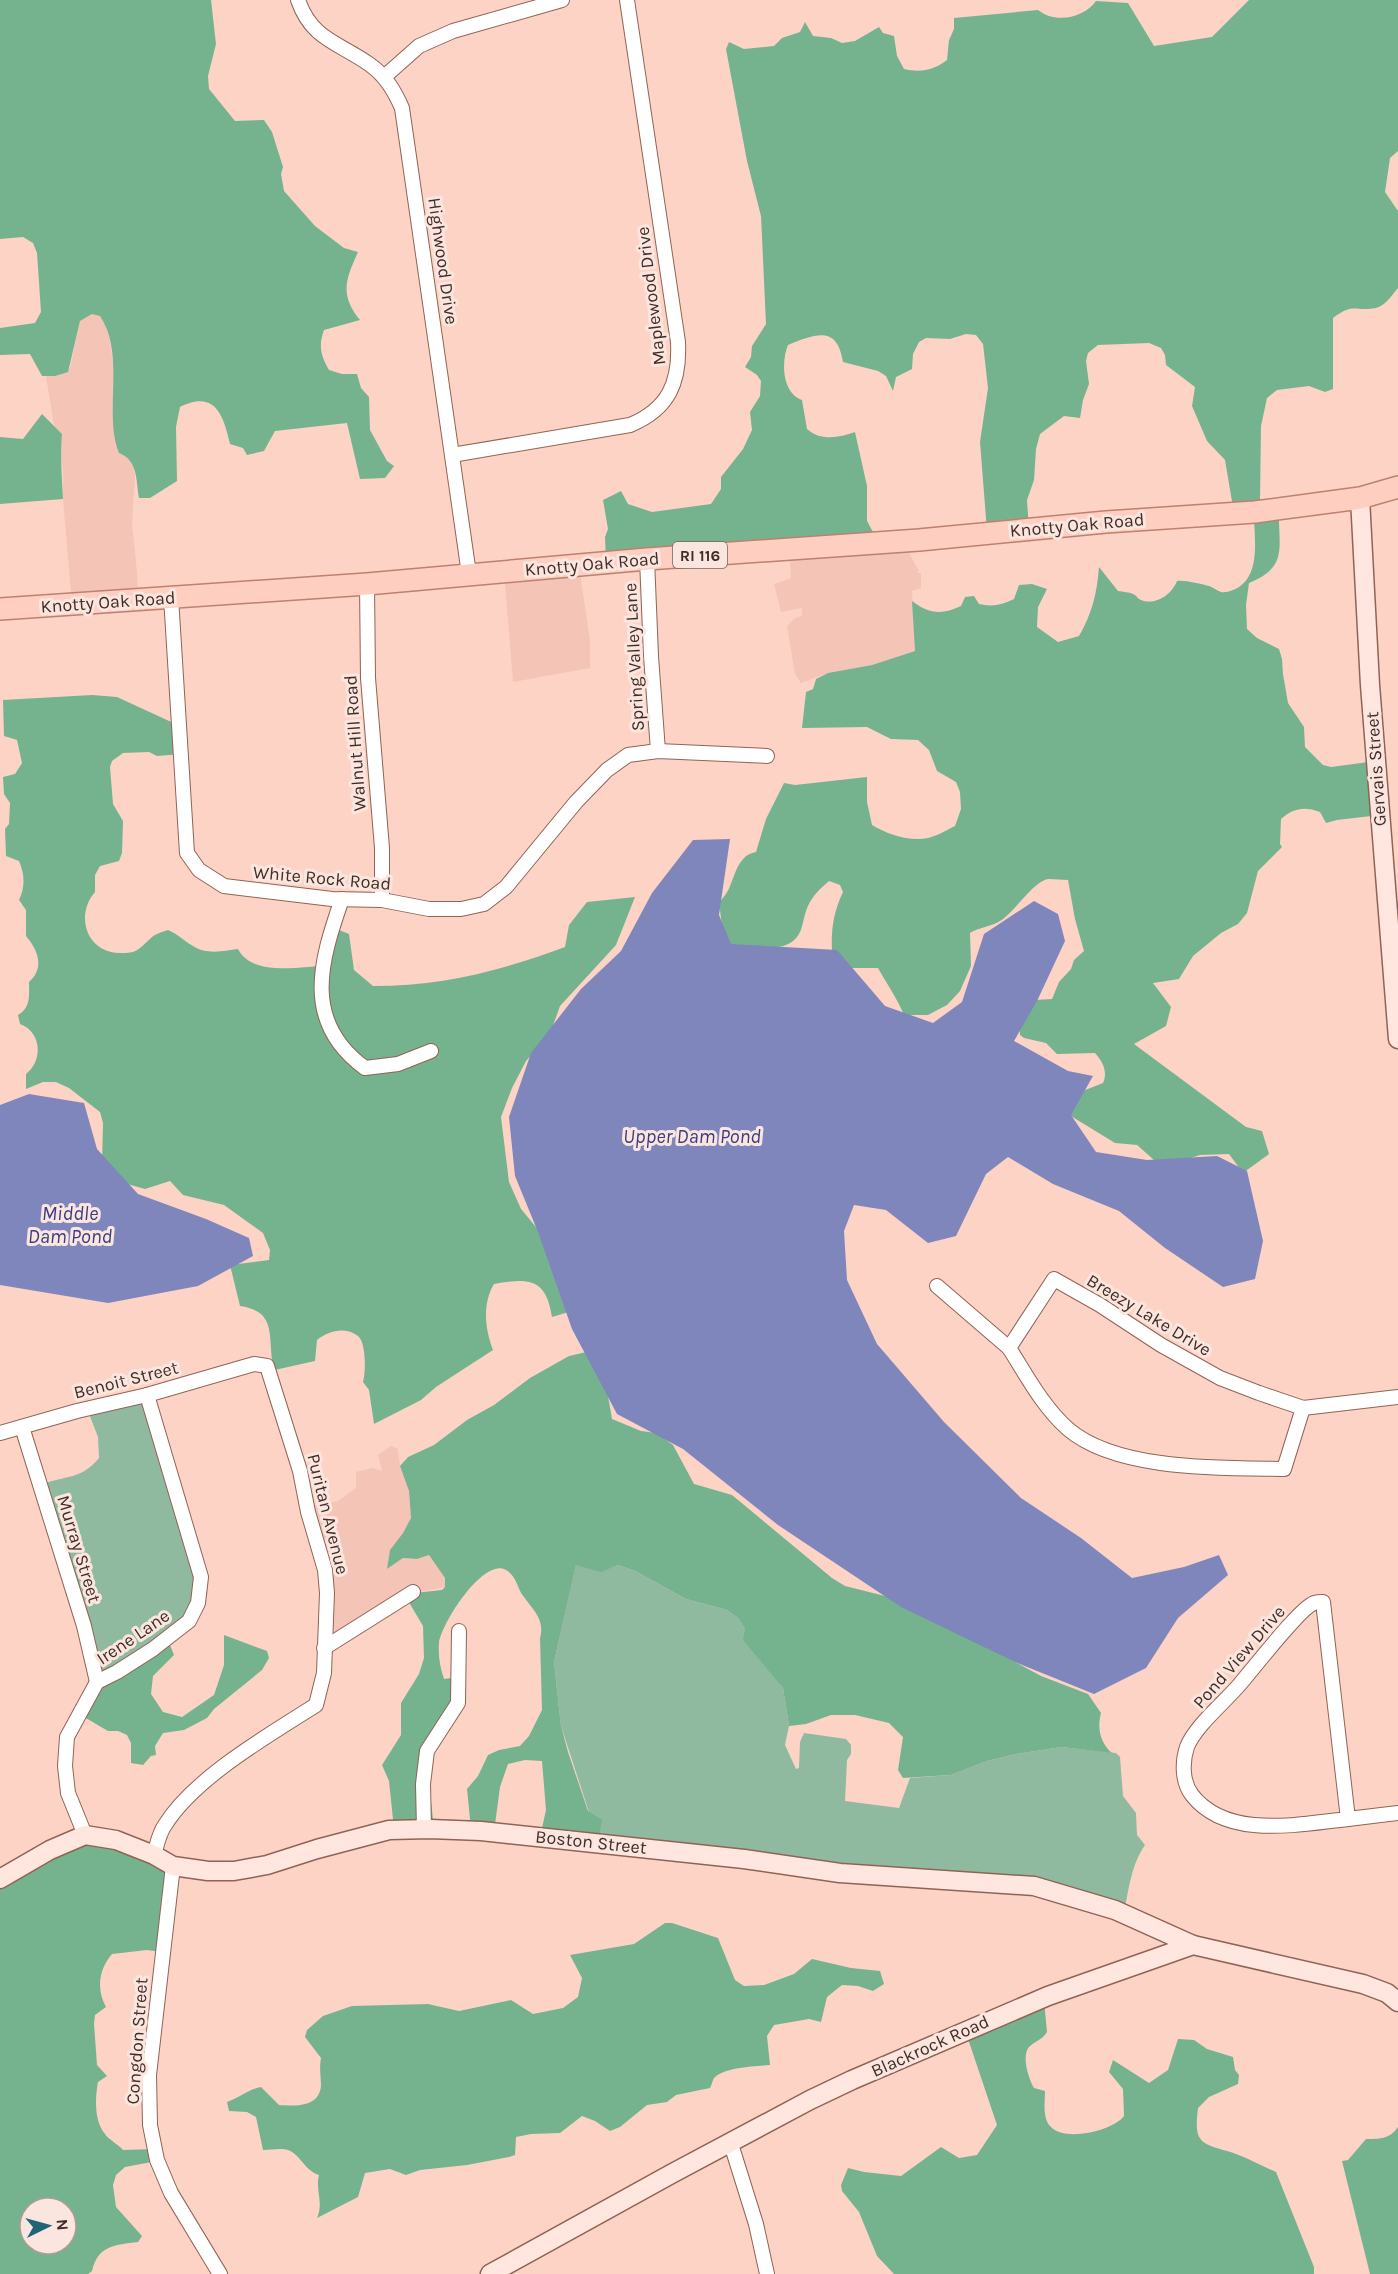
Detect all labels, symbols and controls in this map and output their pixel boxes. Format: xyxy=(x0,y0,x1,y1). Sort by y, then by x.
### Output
street label: Highwood Drive xyxy=(423,196,463,326)
street label: Maplewood Drive xyxy=(632,225,670,367)
street label: Knotty Oak Road xyxy=(1009,508,1145,542)
road number: RI 116 xyxy=(673,542,727,568)
street label: Knotty Oak Road xyxy=(524,547,660,581)
street label: Spring Valley Lane xyxy=(619,582,649,732)
street label: Knotty Oak Road xyxy=(40,586,176,618)
street label: Walnut Hill Road xyxy=(339,674,371,812)
street label: Gervais Street xyxy=(1361,711,1391,827)
street label: White Rock Road xyxy=(252,861,392,895)
water label: Upper Dam Pond xyxy=(623,1125,761,1148)
water label: Middle Dam Pond xyxy=(28,1202,113,1248)
street label: Breezy Lake Drive xyxy=(1083,1269,1215,1361)
street label: Benoit Street xyxy=(71,1356,181,1404)
street label: Puritan Avenue xyxy=(302,1451,354,1577)
street label: Murray Street xyxy=(52,1493,106,1606)
street label: Pond View Drive xyxy=(1188,1601,1290,1713)
street label: Irene Lane xyxy=(92,1605,174,1669)
street label: Boston Street xyxy=(534,1825,648,1859)
street label: Congdon Street xyxy=(122,1977,152,2105)
street label: Blackrock Road xyxy=(867,2010,993,2082)
north arrow xyxy=(18,2196,78,2256)
text: N xyxy=(52,2218,72,2231)

